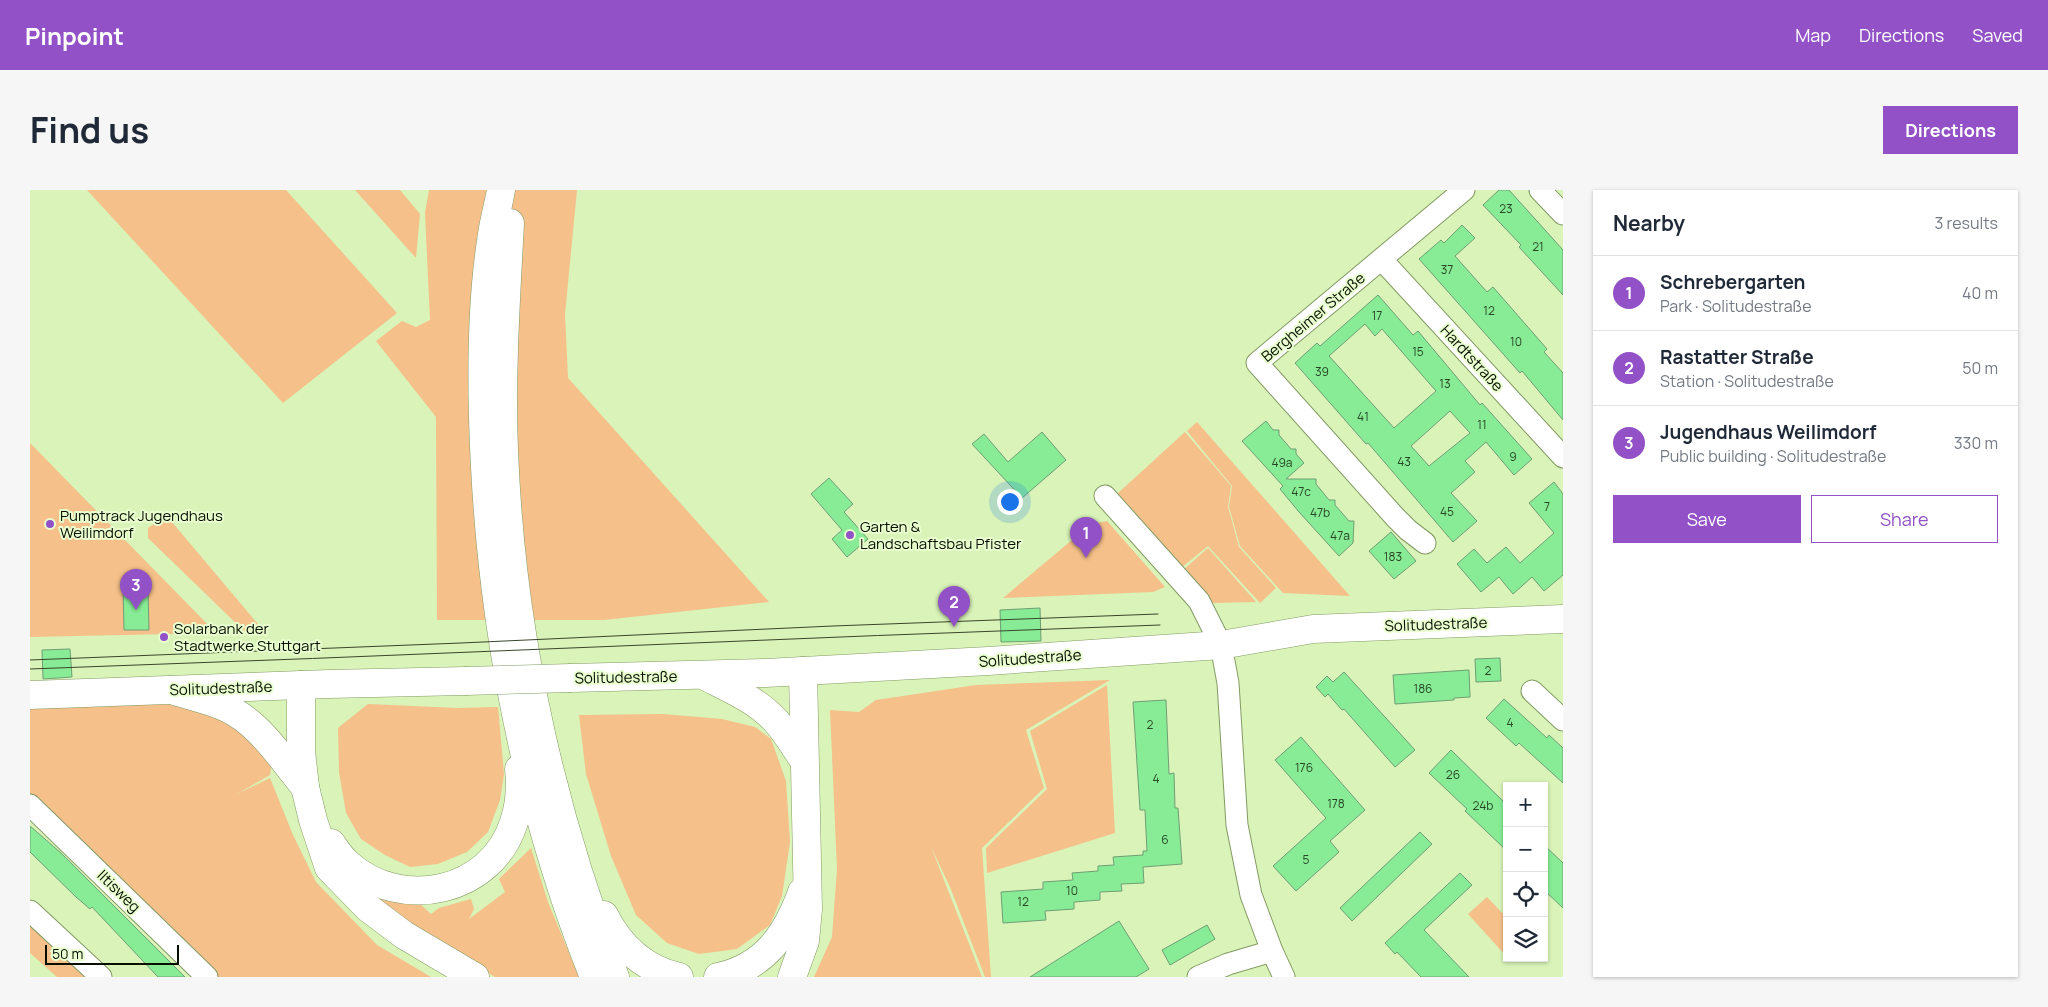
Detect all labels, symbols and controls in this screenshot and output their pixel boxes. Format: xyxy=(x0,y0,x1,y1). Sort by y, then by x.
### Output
text: Pinpoint xyxy=(25,19,124,52)
text: Map xyxy=(1795,23,1831,47)
text: Directions xyxy=(1859,23,1944,47)
text: Saved xyxy=(1972,23,2023,47)
text: Find us xyxy=(30,106,149,154)
button: Directions xyxy=(1883,106,2018,154)
house number: 23 xyxy=(1499,200,1513,217)
text: Nearby xyxy=(1613,209,1685,237)
text: 3 results xyxy=(1935,212,1998,234)
house number: 21 xyxy=(1532,238,1544,255)
house number: 37 xyxy=(1441,261,1453,278)
street label: Bergheimer Straße xyxy=(1257,267,1369,367)
text: Schrebergarten xyxy=(1660,269,1805,295)
text: 1 xyxy=(1625,282,1633,304)
text: 40 m xyxy=(1962,282,1998,304)
text: Park · Solitudestraße xyxy=(1660,295,1812,317)
house number: 12 xyxy=(1483,302,1495,319)
house number: 17 xyxy=(1372,307,1382,324)
street label: Hardtstraße xyxy=(1436,320,1508,396)
house number: 10 xyxy=(1510,333,1522,350)
house number: 15 xyxy=(1412,343,1424,360)
text: Rastatter Straße xyxy=(1660,344,1814,370)
text: 2 xyxy=(1624,357,1634,379)
text: 50 m xyxy=(1962,357,1998,379)
house number: 39 xyxy=(1315,363,1329,380)
text: Station · Solitudestraße xyxy=(1660,370,1834,392)
house number: 13 xyxy=(1439,375,1451,392)
house number: 41 xyxy=(1357,408,1369,425)
house number: 11 xyxy=(1477,416,1487,433)
text: Jugendhaus Weilimdorf xyxy=(1660,419,1876,445)
text: 3 xyxy=(1624,432,1634,454)
text: 330 m xyxy=(1954,432,1998,454)
text: Public building · Solitudestraße xyxy=(1660,445,1886,467)
house number: 9 xyxy=(1509,448,1517,465)
house number: 43 xyxy=(1397,453,1411,470)
house number: 49a xyxy=(1271,454,1293,471)
house number: 47c xyxy=(1291,483,1311,500)
your location xyxy=(997,489,1023,515)
button: Save xyxy=(1613,495,1801,543)
button: Share xyxy=(1811,495,1998,543)
house number: 7 xyxy=(1544,498,1550,515)
house number: 45 xyxy=(1440,503,1454,520)
house number: 47b xyxy=(1310,504,1330,521)
place label: Pumptrack Jugendhaus Weilimdorf xyxy=(60,505,223,543)
place label: Garten & Landschaftsbau Pfister xyxy=(860,516,1022,554)
pin: 1 xyxy=(1070,517,1102,558)
marker: Pumptrack Jugendhaus Weilimdorf xyxy=(44,518,56,530)
house number: 47a xyxy=(1330,527,1350,544)
marker: Garten & Landschaftsbau Pfister xyxy=(844,529,856,541)
house number: 183 xyxy=(1384,548,1402,565)
pin: 3 xyxy=(120,569,152,610)
pin: 2 xyxy=(938,586,970,627)
street label: Solitudestraße xyxy=(1384,612,1488,636)
place label: Solarbank der Stadtwerke Stuttgart xyxy=(174,618,321,656)
marker: Solarbank der Stadtwerke Stuttgart xyxy=(158,631,170,643)
street label: Solitudestraße xyxy=(978,644,1082,672)
house number: 2 xyxy=(1485,662,1492,679)
street label: Solitudestraße xyxy=(574,666,678,688)
street label: Solitudestraße xyxy=(169,676,273,700)
house number: 186 xyxy=(1413,680,1433,697)
house number: 4 xyxy=(1506,714,1514,731)
house number: 2 xyxy=(1147,716,1154,733)
house number: 176 xyxy=(1295,759,1313,776)
house number: 26 xyxy=(1446,766,1460,783)
house number: 4 xyxy=(1152,770,1160,787)
map controls xyxy=(1503,782,1548,962)
button: + xyxy=(1503,782,1548,827)
house number: 178 xyxy=(1327,795,1345,812)
house number: 24b xyxy=(1473,797,1493,814)
button: − xyxy=(1503,827,1548,872)
house number: 6 xyxy=(1161,831,1169,848)
house number: 5 xyxy=(1303,851,1310,868)
street label: Iltisweg xyxy=(93,865,145,917)
button: locate xyxy=(1503,872,1548,917)
house number: 10 xyxy=(1066,882,1078,899)
house number: 12 xyxy=(1017,893,1029,910)
button: layers xyxy=(1503,917,1548,962)
scale bar xyxy=(45,942,179,965)
text: 50 m xyxy=(52,944,83,963)

